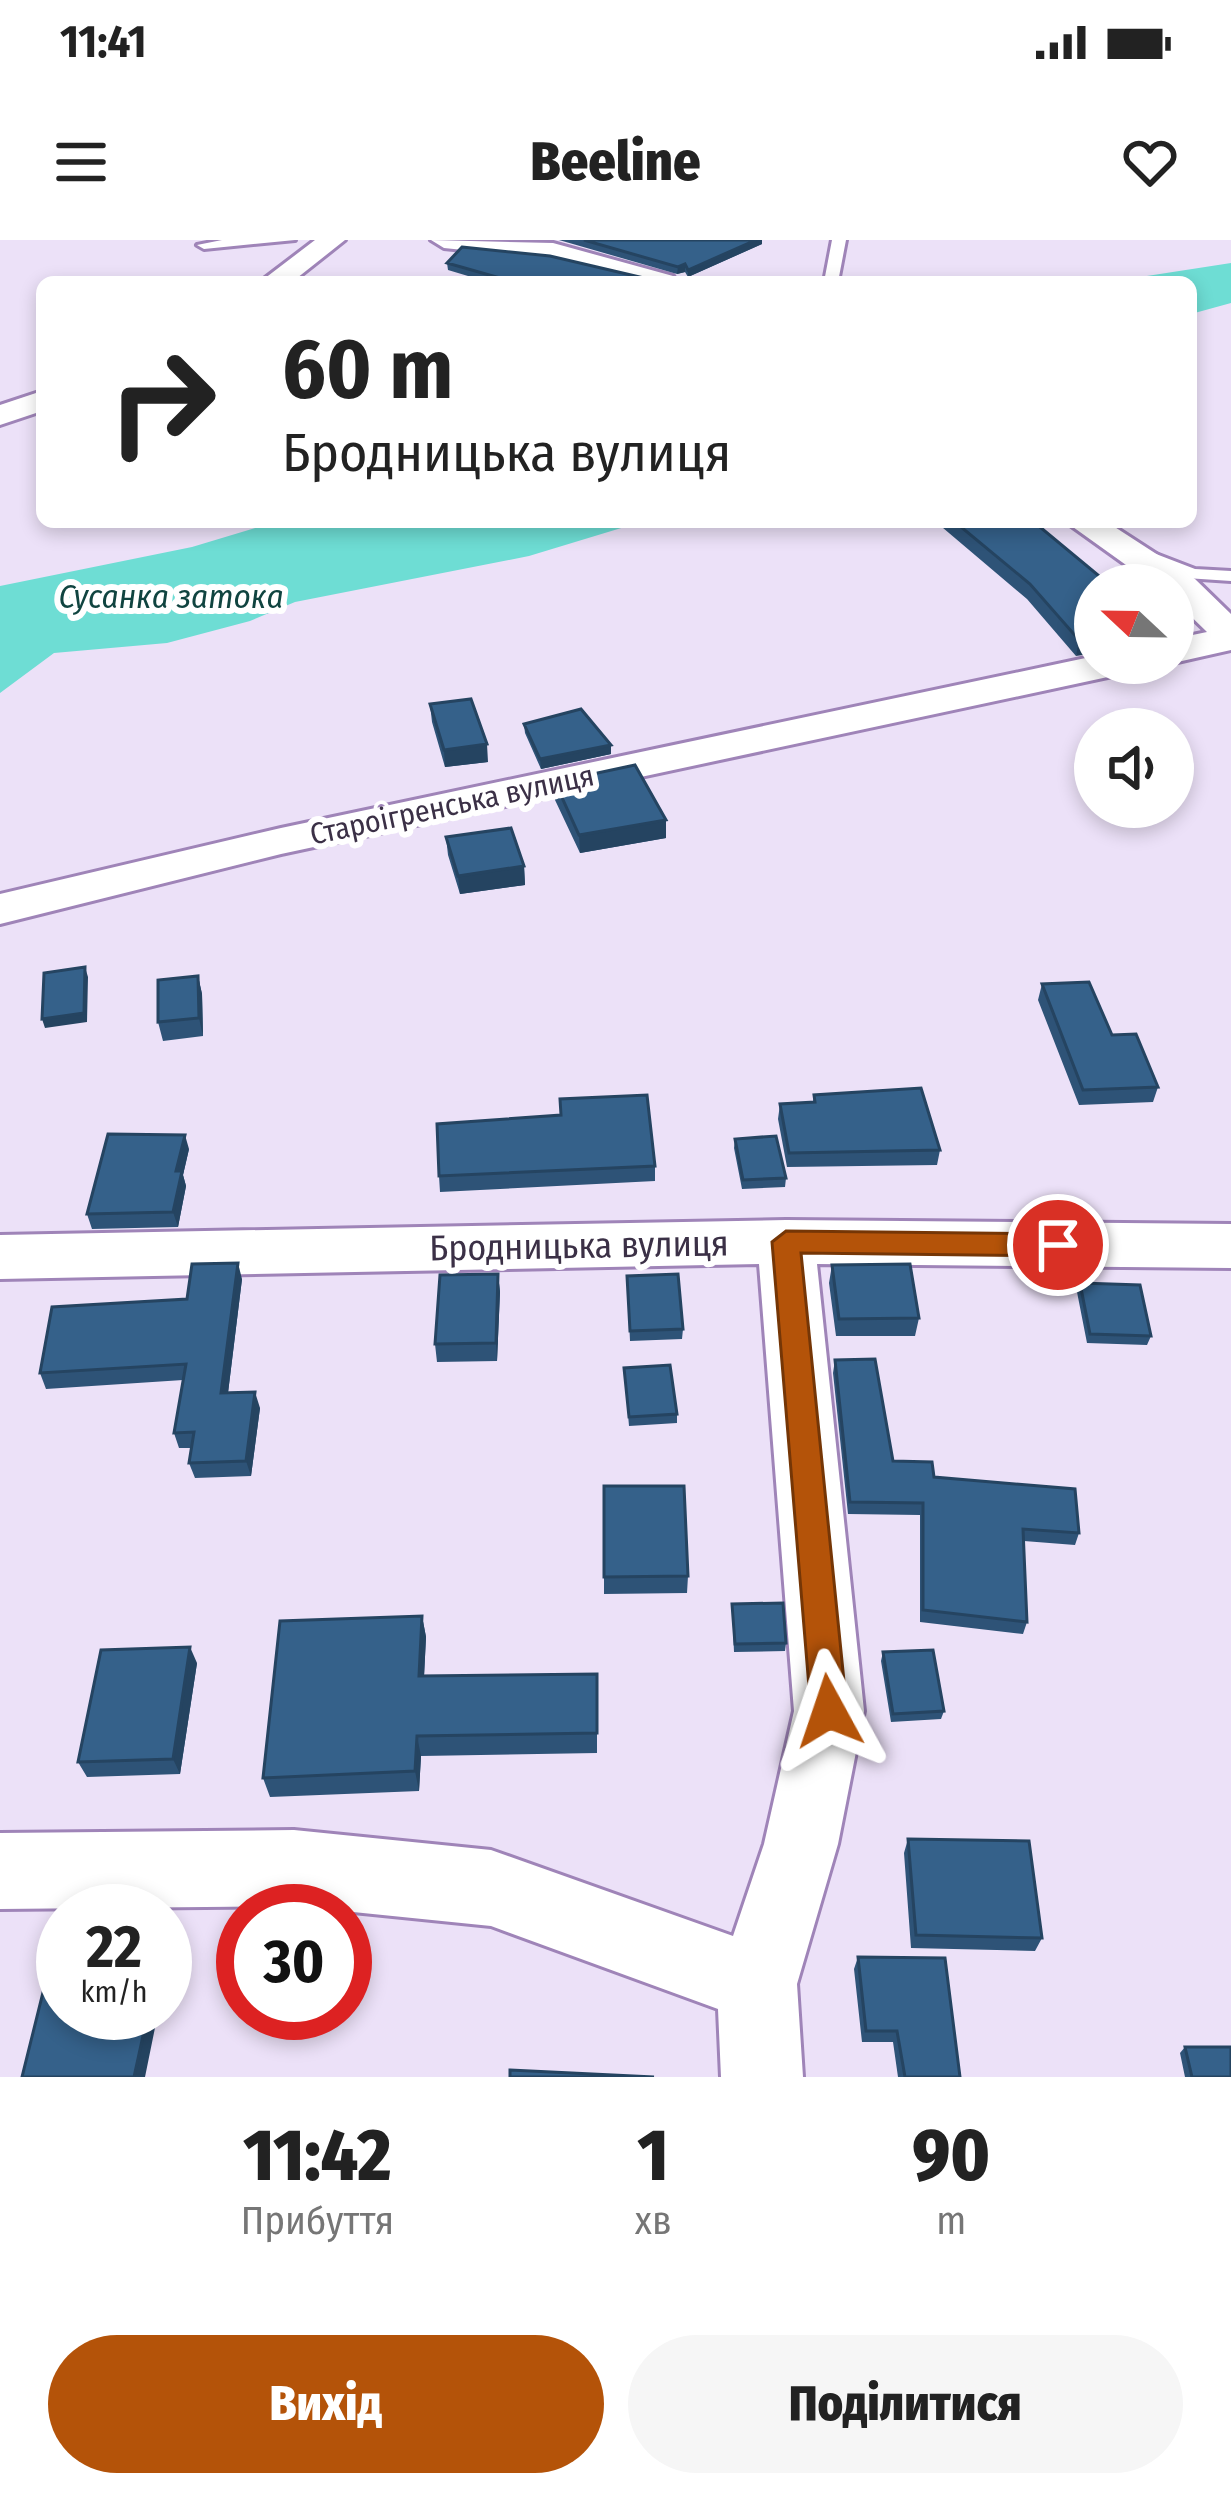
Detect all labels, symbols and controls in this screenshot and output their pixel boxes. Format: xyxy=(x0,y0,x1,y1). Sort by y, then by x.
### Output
text: 11:41 xyxy=(60,15,147,69)
icon: menu xyxy=(48,129,114,195)
icon: heart xyxy=(1117,129,1183,195)
text: Beeline xyxy=(530,130,701,194)
text: 60 m xyxy=(282,319,453,420)
icon: right xyxy=(84,324,240,480)
text: Бродницька вулиця xyxy=(282,421,731,485)
north arrow xyxy=(1074,564,1194,684)
map controls xyxy=(1074,564,1194,828)
water label: Сусанка затока xyxy=(58,577,284,617)
button: sound xyxy=(1074,708,1194,828)
street label: Староігренська вулиця xyxy=(307,757,597,853)
pin xyxy=(1007,1194,1109,1296)
icon: arrive xyxy=(1025,1212,1091,1278)
street label: Бродницька вулиця xyxy=(429,1221,729,1271)
position arrow xyxy=(766,1648,892,1774)
speed limit sign: 30 xyxy=(216,1884,372,2040)
text: 22 xyxy=(86,1911,142,1983)
text: km/h xyxy=(81,1974,147,2010)
text: 11:42 xyxy=(243,2113,391,2199)
text: 1 xyxy=(638,2113,669,2199)
text: 90 xyxy=(912,2113,990,2199)
text: Прибуття xyxy=(241,2198,394,2244)
text: хв xyxy=(635,2198,672,2244)
text: m xyxy=(936,2198,966,2244)
button: Вихід xyxy=(48,2335,604,2473)
button: Поділитися xyxy=(628,2335,1183,2473)

